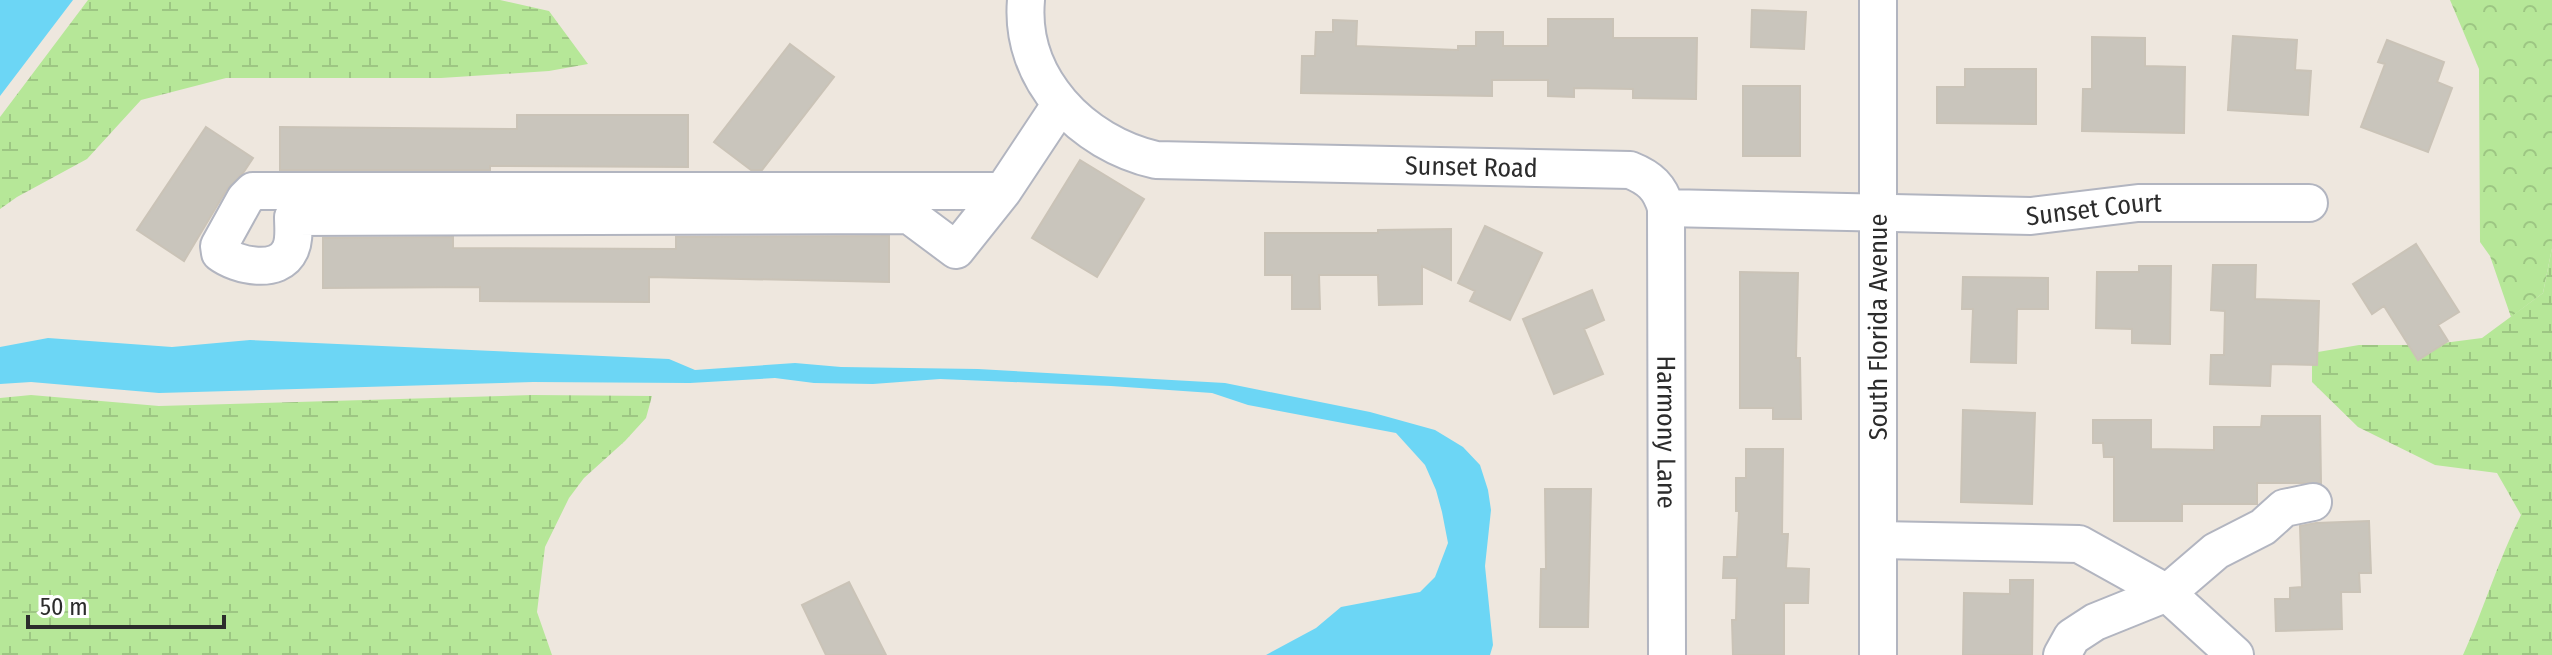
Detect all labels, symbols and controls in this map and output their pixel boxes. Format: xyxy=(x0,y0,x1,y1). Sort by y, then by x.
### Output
street label: Sunset Road xyxy=(1405,150,1538,184)
street label: Sunset Court xyxy=(2024,187,2162,232)
street label: South Florida Avenue xyxy=(1863,214,1894,440)
street label: Harmony Lane xyxy=(1651,355,1682,509)
scale bar xyxy=(28,579,224,629)
text: 50 m xyxy=(40,593,88,621)

